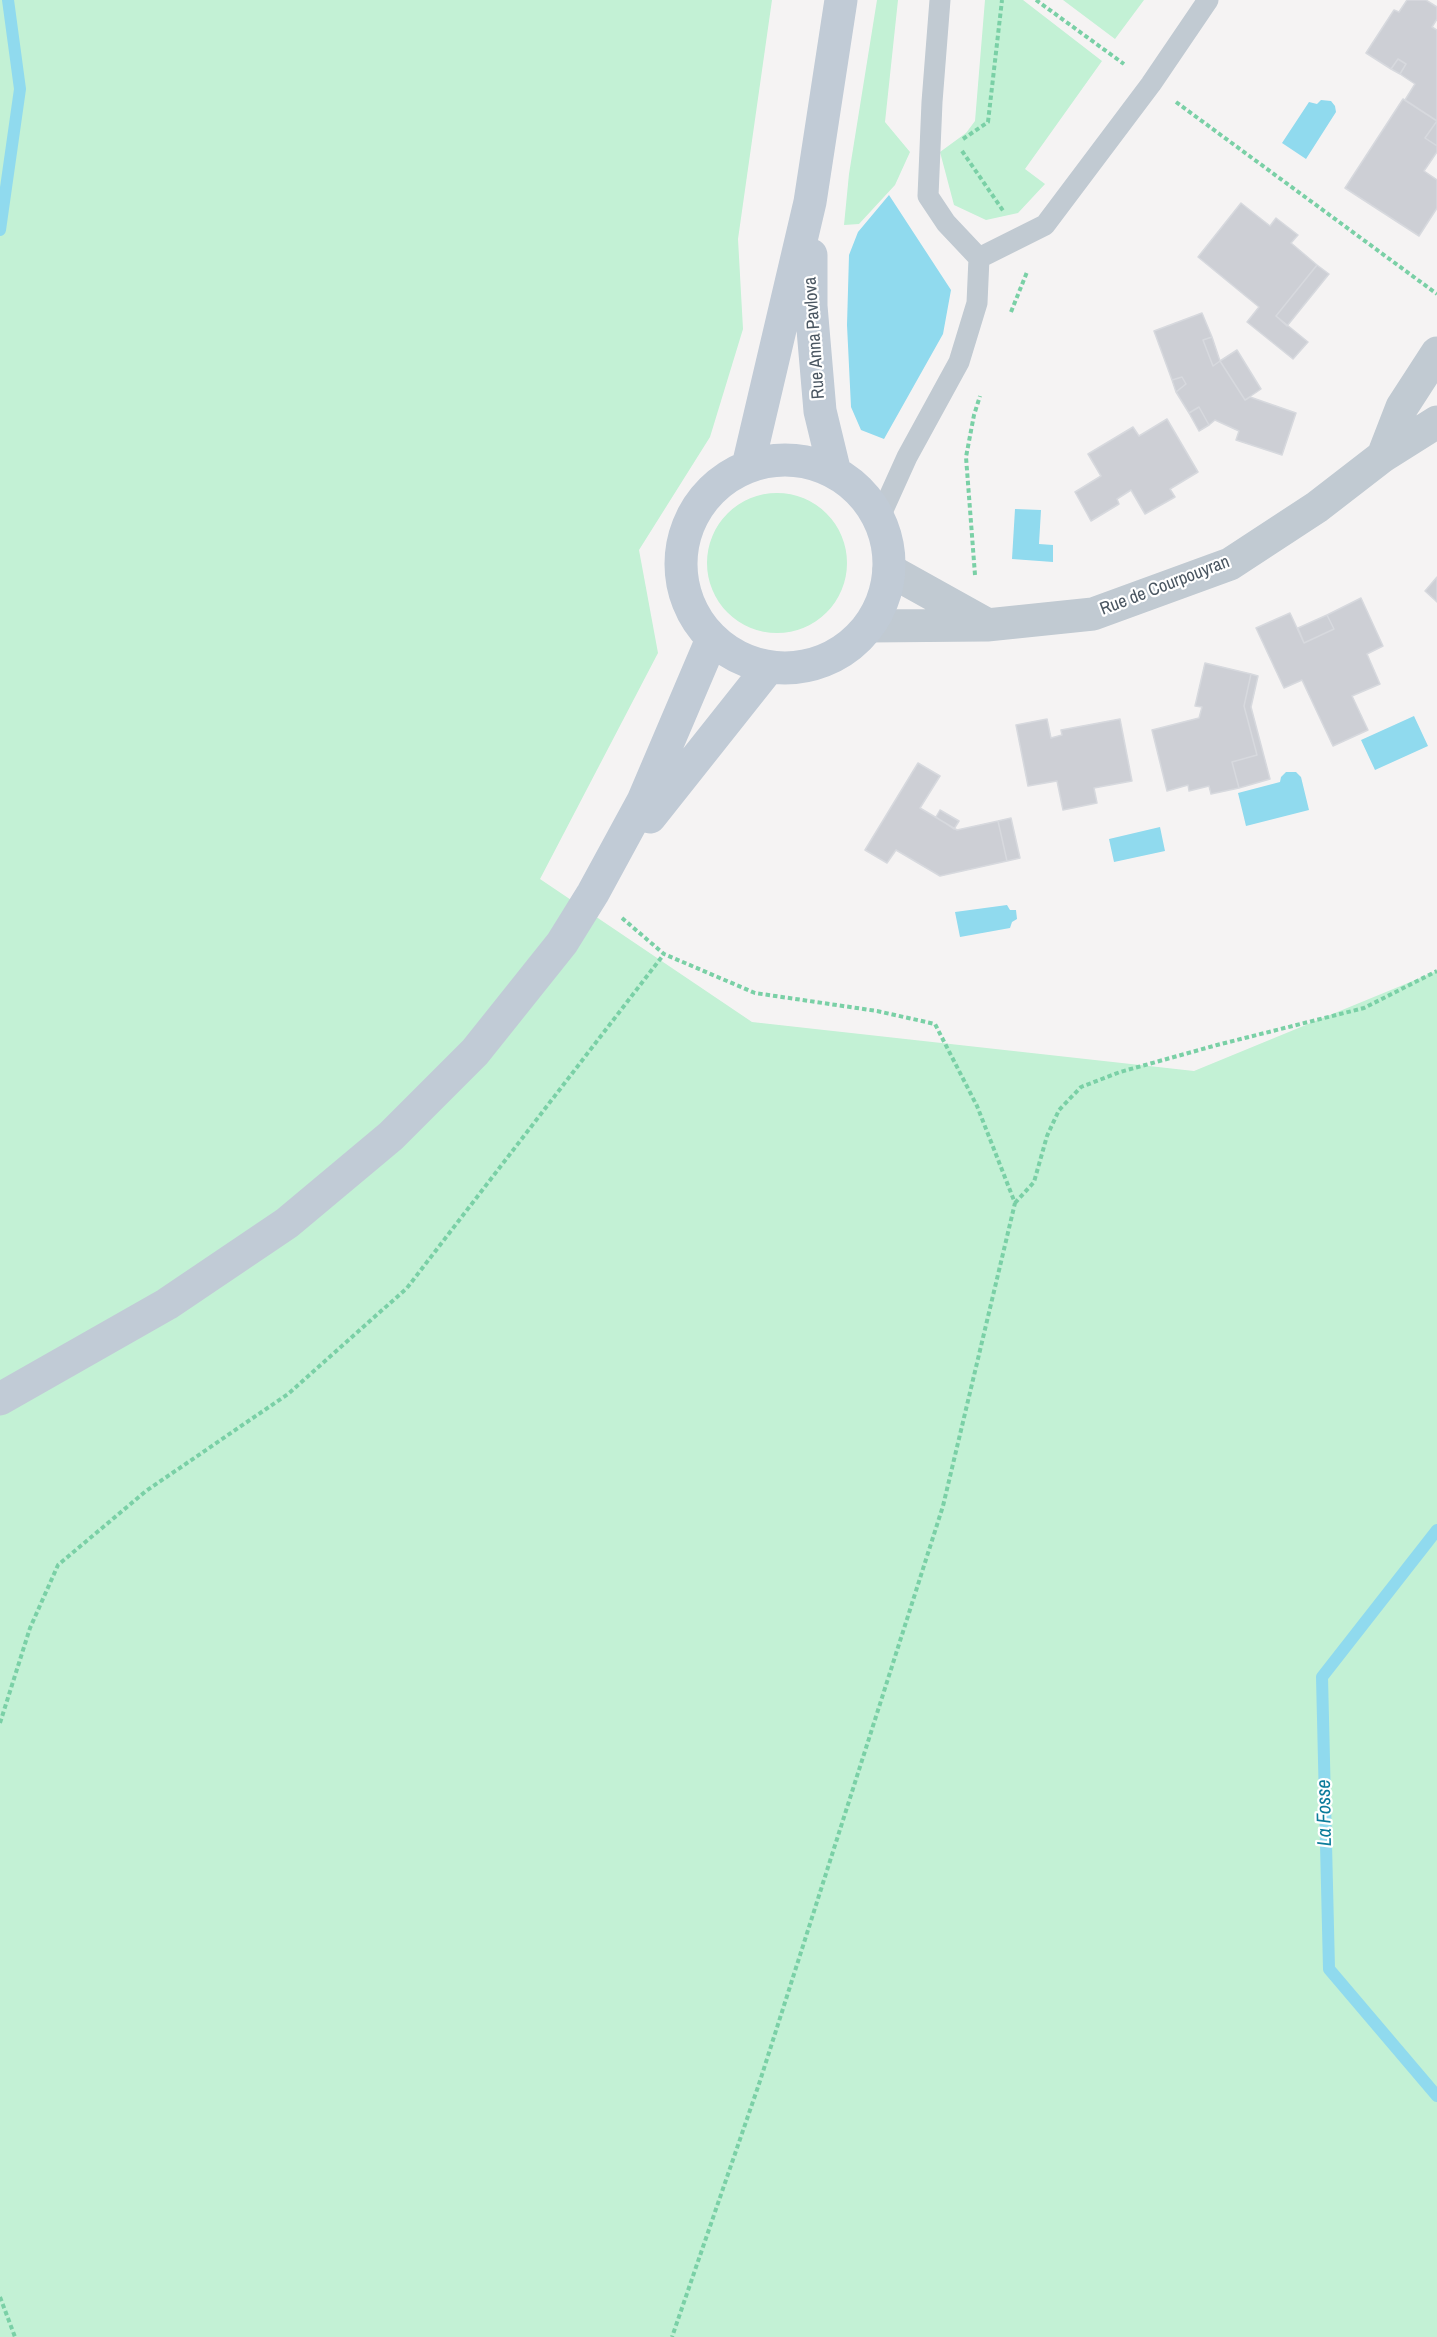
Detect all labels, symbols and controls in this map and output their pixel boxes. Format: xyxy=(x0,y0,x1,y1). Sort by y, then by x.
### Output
street label: Rue Anna Pavlova xyxy=(800,276,830,400)
street label: Rue de Courpouyran xyxy=(1097,551,1233,621)
water label: La Fosse xyxy=(1312,1779,1338,1847)

